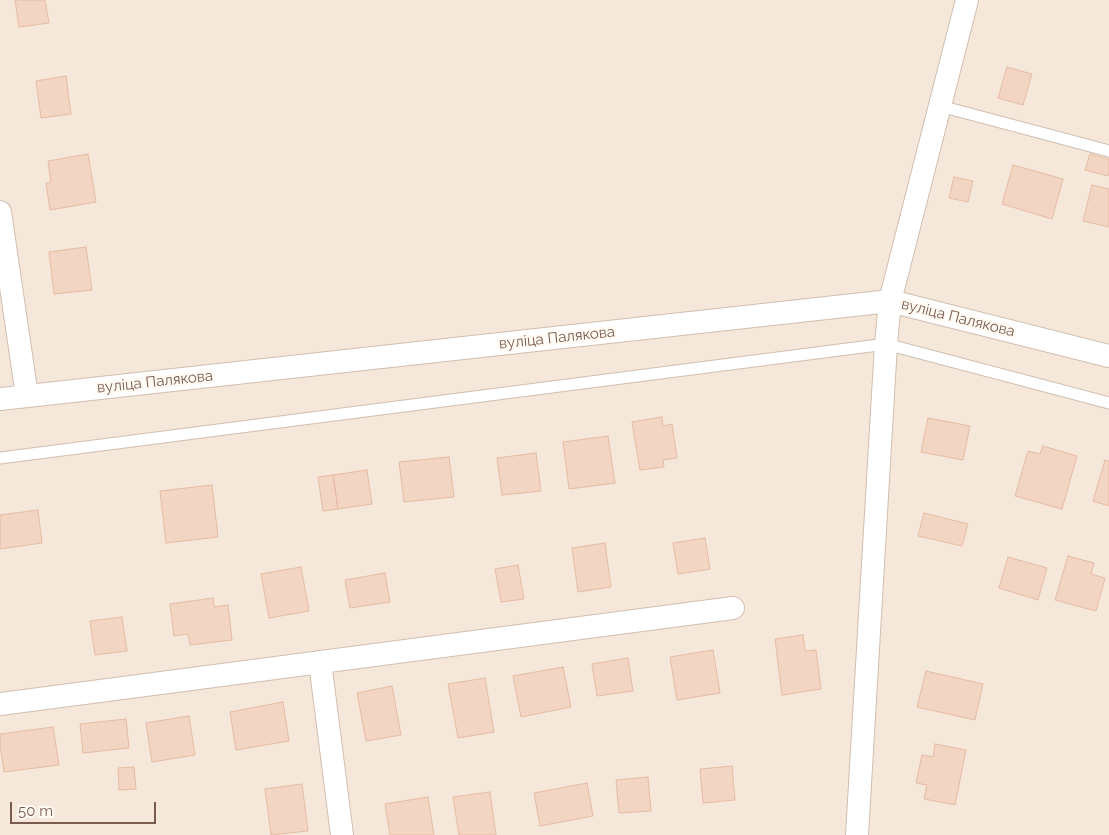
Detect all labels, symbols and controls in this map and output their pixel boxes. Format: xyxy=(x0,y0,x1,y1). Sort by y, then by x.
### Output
street label: вуліца Палякова xyxy=(899,295,1017,341)
street label: вуліца Палякова xyxy=(498,323,616,353)
street label: вуліца Палякова xyxy=(96,367,214,397)
scale bar xyxy=(12,792,159,824)
text: 50 m xyxy=(18,802,53,820)

